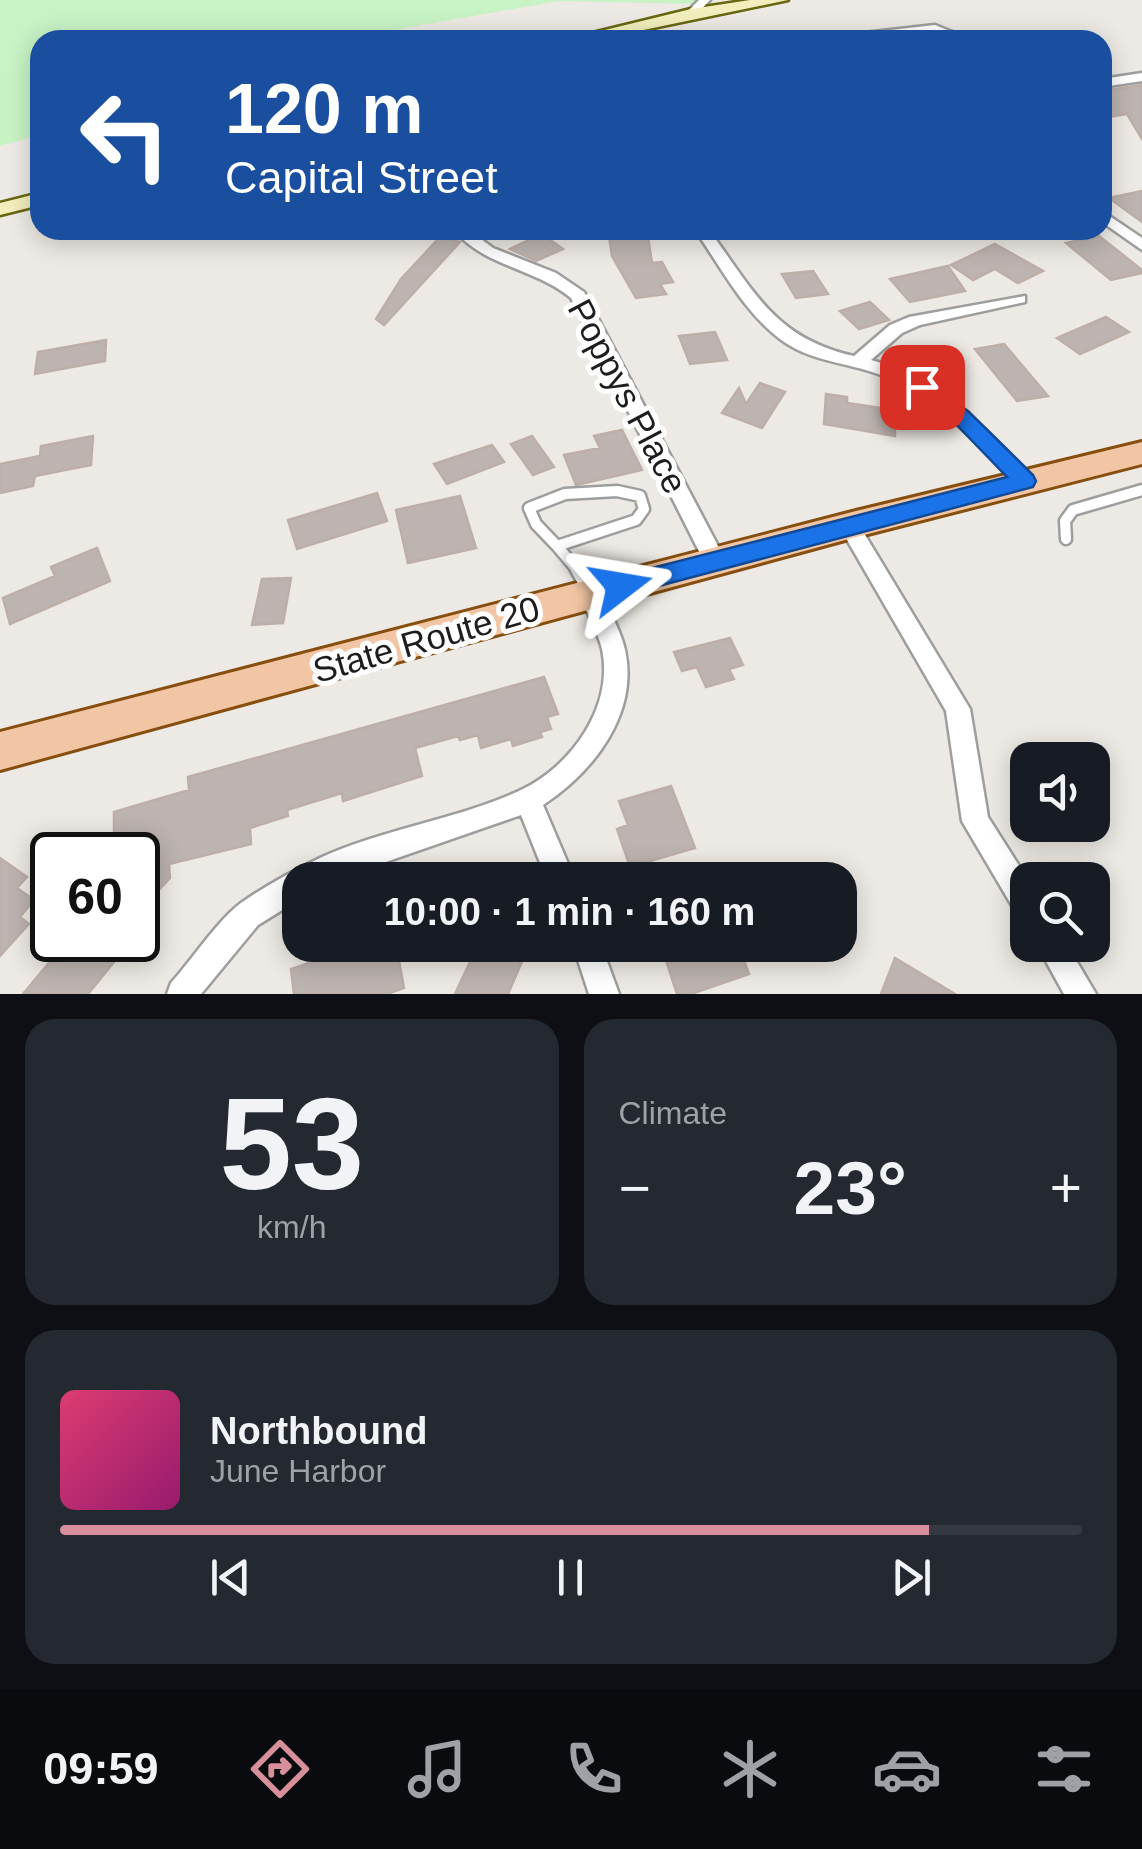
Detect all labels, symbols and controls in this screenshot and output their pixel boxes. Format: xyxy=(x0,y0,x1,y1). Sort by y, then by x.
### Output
icon: left xyxy=(60,70,190,200)
text: 120 m xyxy=(225,70,423,148)
text: Capital Street xyxy=(225,152,498,203)
street label: Poppys Place xyxy=(561,292,695,500)
pin xyxy=(880,345,965,430)
icon: arrive xyxy=(895,360,950,415)
position arrow xyxy=(569,534,673,638)
street label: State Route 20 xyxy=(308,588,544,690)
map controls xyxy=(1010,742,1110,962)
button: sound xyxy=(1010,742,1110,842)
speed limit sign: 60 xyxy=(30,832,160,962)
button: search xyxy=(1010,862,1110,962)
text: 10:00 · 1 min · 160 m xyxy=(384,891,755,933)
text: 53 xyxy=(219,1071,364,1217)
text: Climate xyxy=(619,1095,727,1131)
text: 23° xyxy=(794,1146,907,1230)
text: − xyxy=(619,1157,651,1219)
text: + xyxy=(1050,1157,1082,1219)
text: km/h xyxy=(257,1209,326,1245)
text: Northbound xyxy=(210,1410,427,1452)
text: June Harbor xyxy=(210,1453,386,1489)
icon: previous xyxy=(203,1550,258,1605)
icon: pause xyxy=(543,1550,598,1605)
icon: next xyxy=(884,1550,939,1605)
icon: directions xyxy=(245,1734,315,1804)
icon: music xyxy=(402,1734,472,1804)
icon: phone xyxy=(559,1734,629,1804)
icon: climate xyxy=(715,1734,785,1804)
icon: car xyxy=(872,1734,942,1804)
icon: filters xyxy=(1029,1734,1099,1804)
text: 09:59 xyxy=(43,1743,158,1794)

